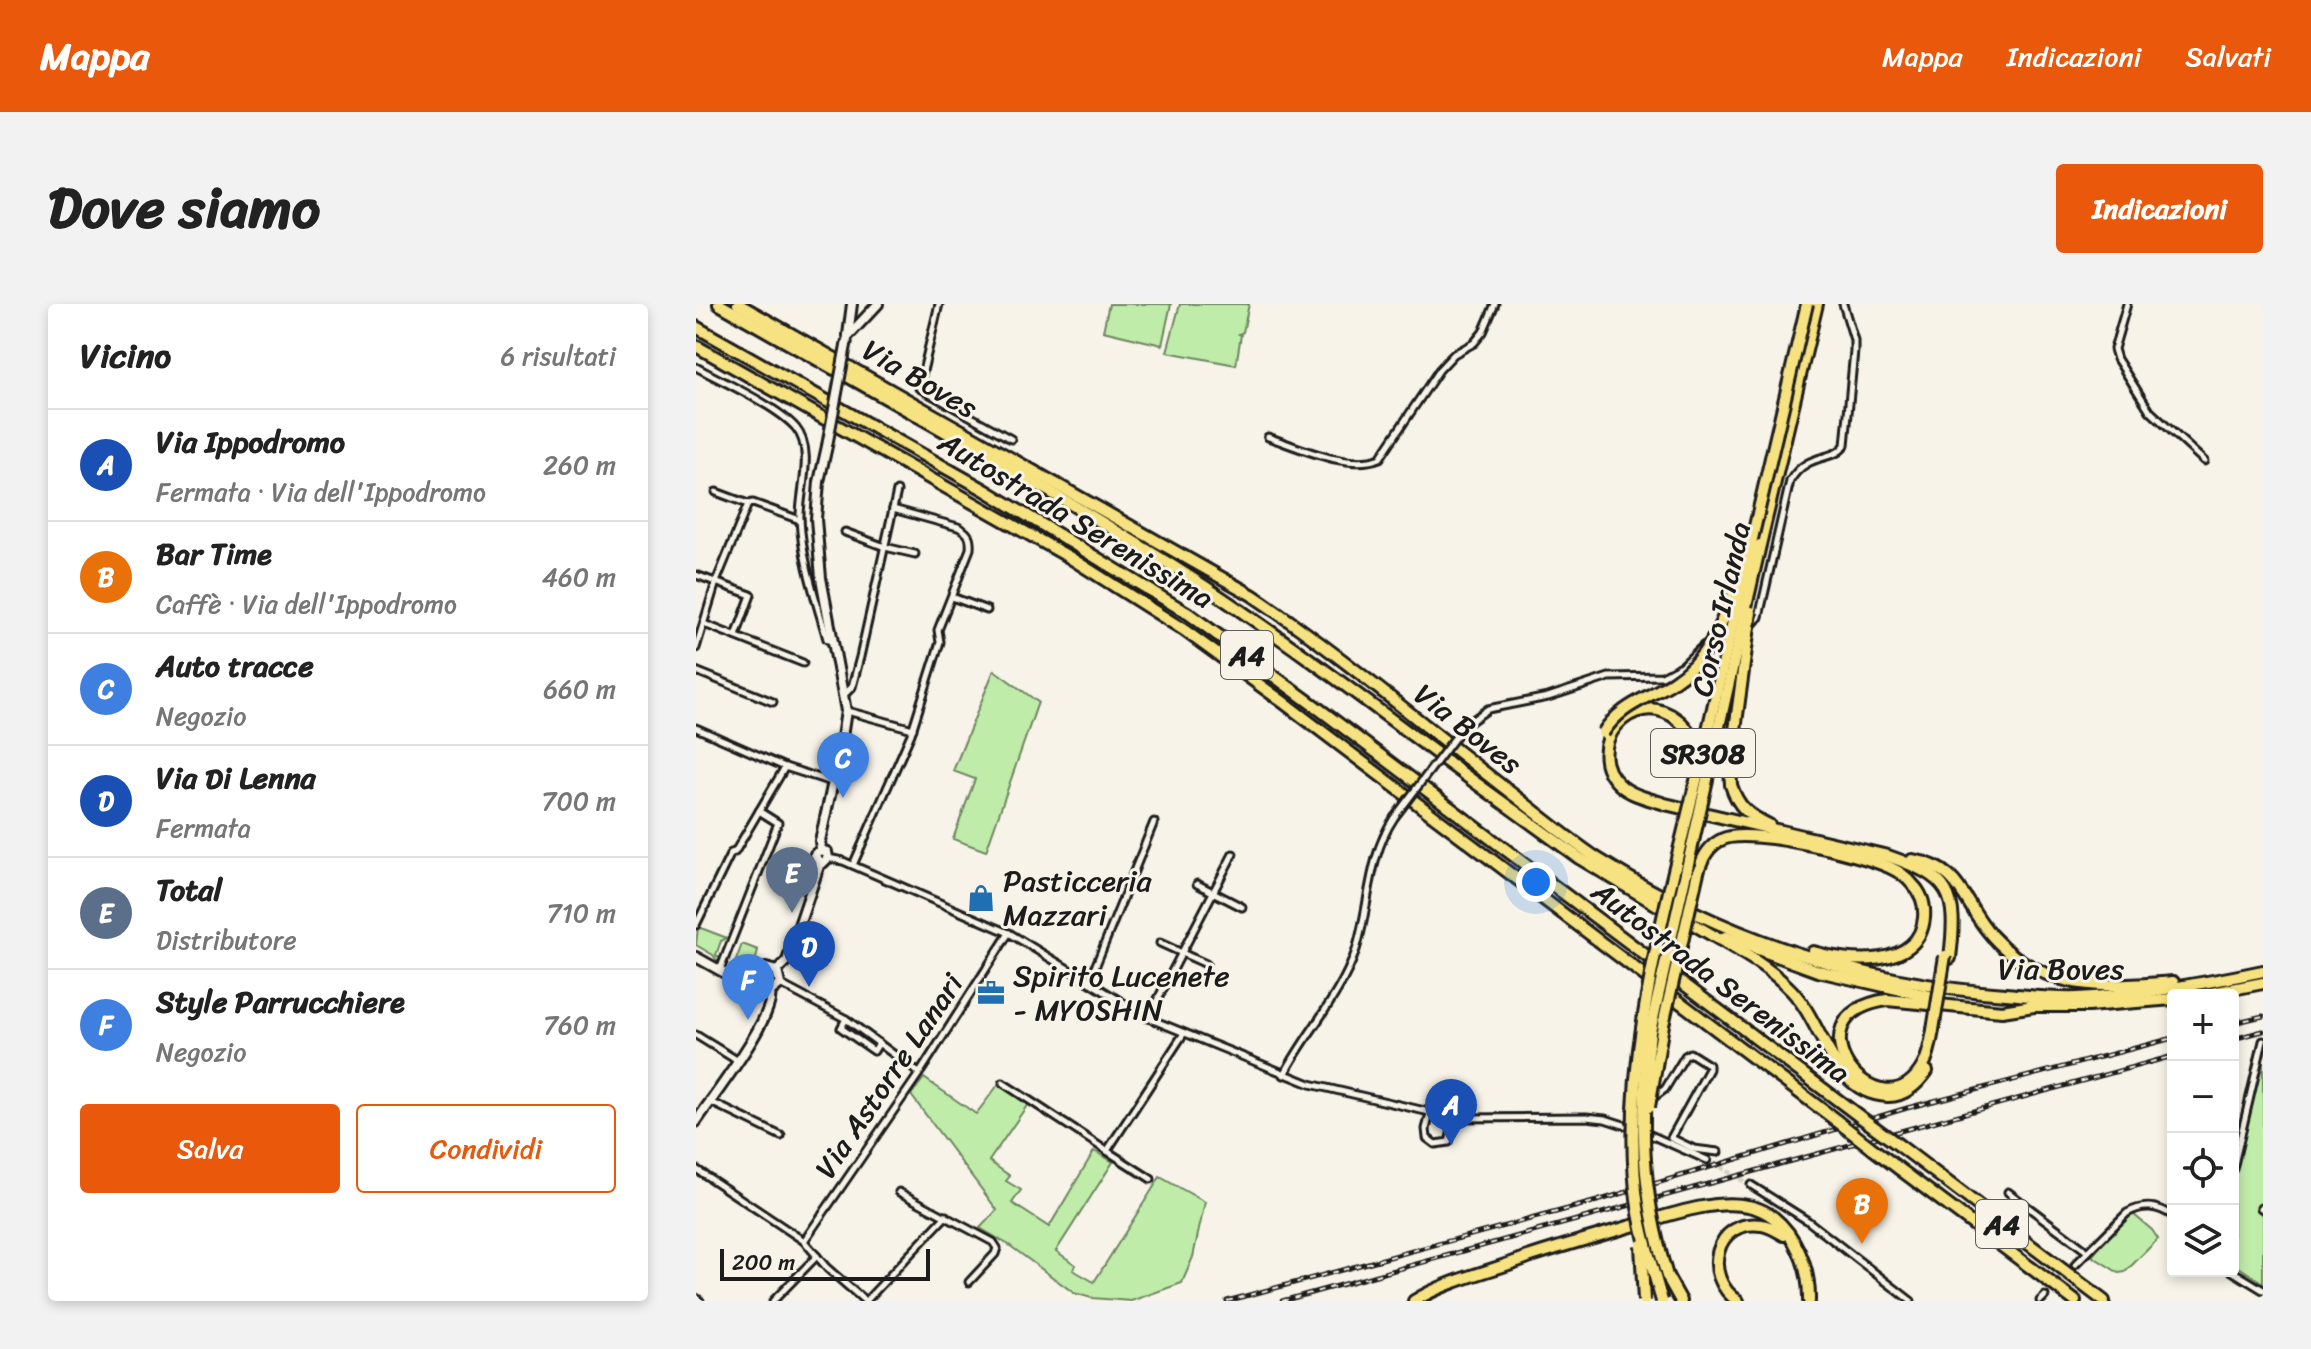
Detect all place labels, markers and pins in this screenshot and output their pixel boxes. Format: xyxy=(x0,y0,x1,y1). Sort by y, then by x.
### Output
pin: C xyxy=(817,732,869,798)
pin: E xyxy=(766,847,818,913)
place label: Pasticceria Mazzari xyxy=(1003,854,1152,942)
shop icon: Pasticceria Mazzari xyxy=(966,883,996,913)
pin: D xyxy=(783,921,835,987)
place label: Spirito Lucenete - MYOSHIN xyxy=(1013,949,1230,1037)
pin: F xyxy=(722,954,774,1020)
office icon: Spirito Lucenete - MYOSHIN xyxy=(976,978,1006,1008)
pin: A xyxy=(1425,1079,1477,1145)
pin: B xyxy=(1836,1178,1888,1244)

